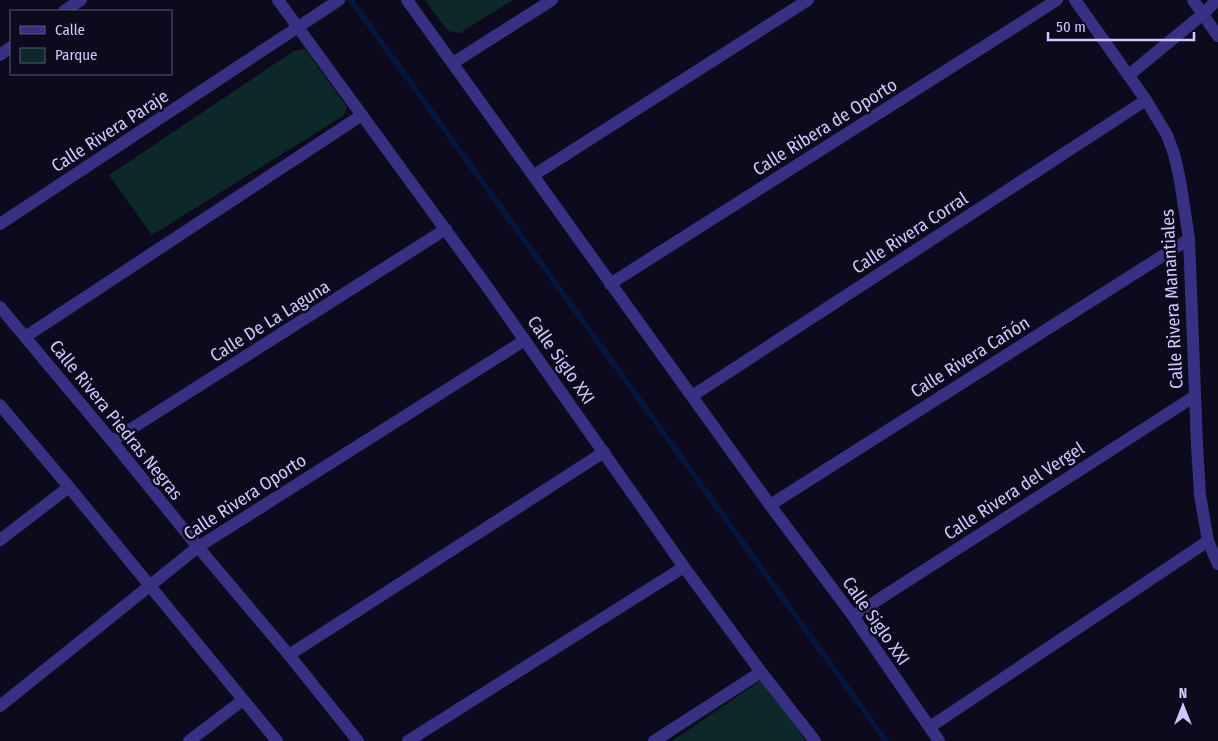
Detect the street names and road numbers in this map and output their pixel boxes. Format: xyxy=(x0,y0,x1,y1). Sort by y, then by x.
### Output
street label: Calle Ribera de Oporto xyxy=(749,74,901,180)
street label: Calle Rivera Paraje xyxy=(47,85,173,177)
street label: Calle Rivera Corral xyxy=(848,187,972,279)
street label: Calle Rivera Manantiales xyxy=(1156,208,1188,389)
street label: Calle De La Laguna xyxy=(206,275,334,367)
street label: Calle Siglo XXI xyxy=(523,312,599,408)
street label: Calle Rivera Cañón xyxy=(906,312,1034,402)
street label: Calle Rivera Piedras Negras xyxy=(45,336,187,505)
street label: Calle Rivera del Vergel xyxy=(940,437,1089,545)
street label: Calle Rivera Oporto xyxy=(180,449,310,545)
street label: Calle Siglo XXI xyxy=(838,573,914,669)

